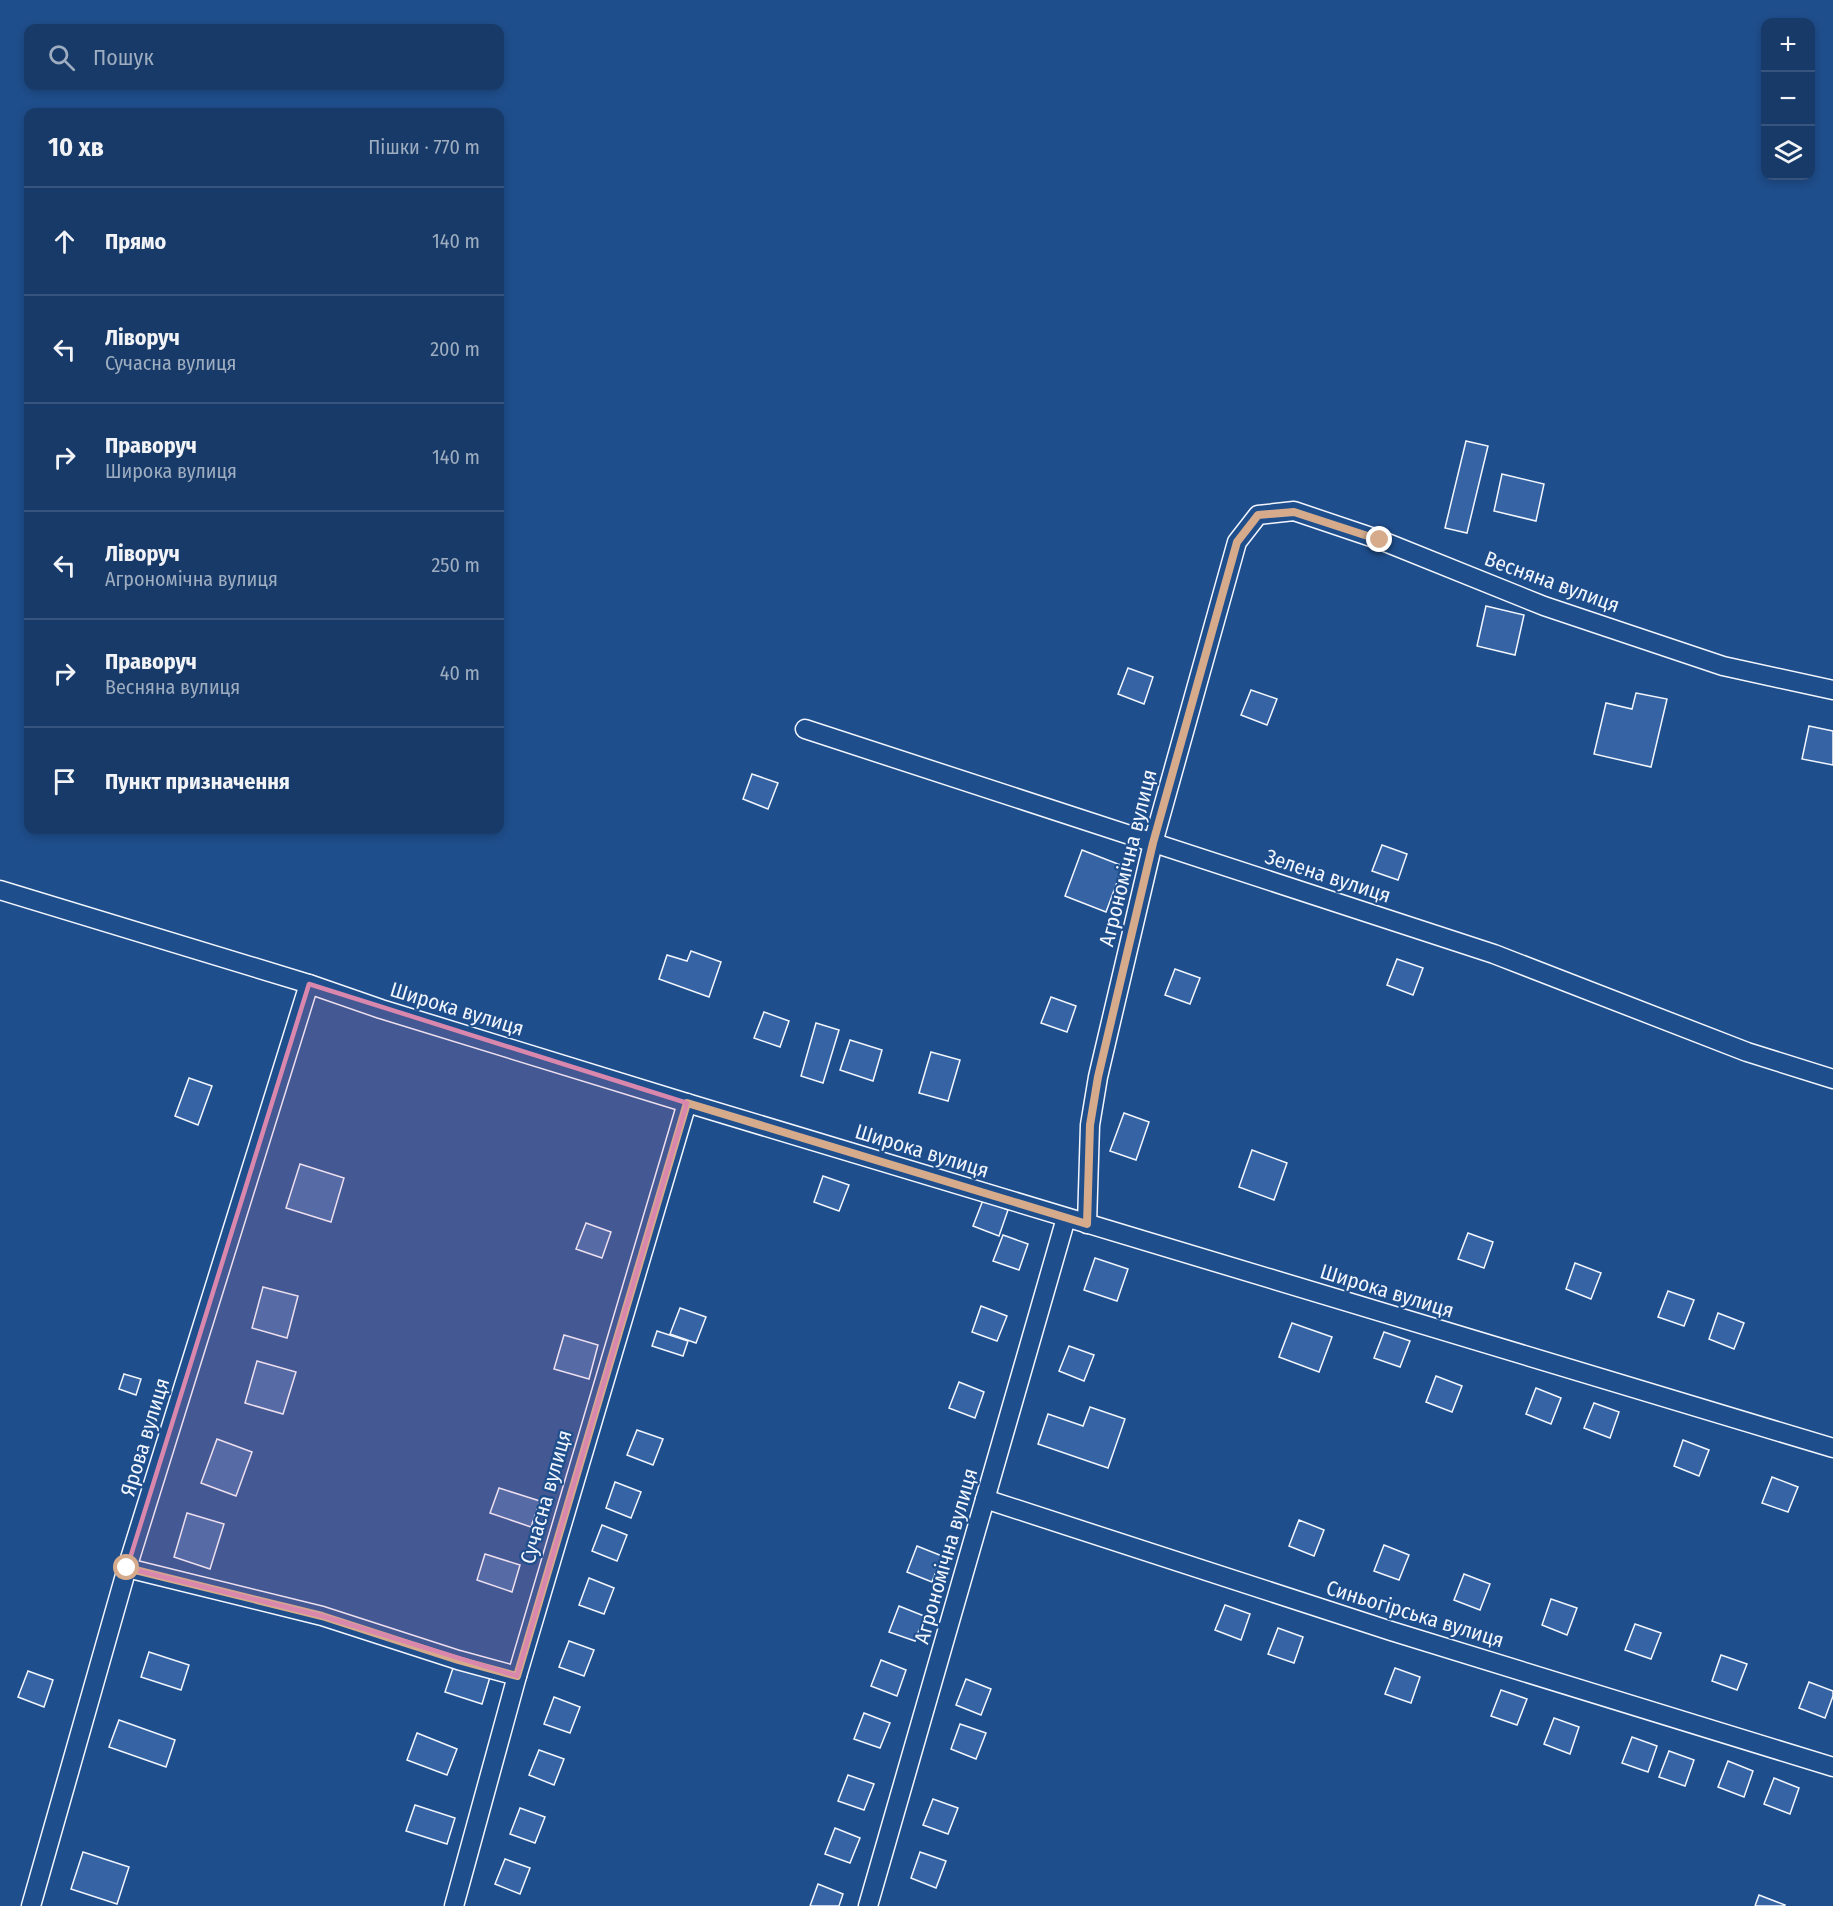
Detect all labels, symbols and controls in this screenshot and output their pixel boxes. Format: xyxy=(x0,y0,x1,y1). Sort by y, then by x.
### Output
map controls xyxy=(1761,18,1815,180)
button: + xyxy=(1761,18,1815,72)
search box xyxy=(24,24,504,90)
icon: search xyxy=(45,41,78,74)
text: Пошук xyxy=(93,44,154,71)
button: − xyxy=(1761,72,1815,126)
button: layers xyxy=(1761,126,1815,180)
text: 10 хв xyxy=(48,132,104,163)
text: Пішки · 770 m xyxy=(368,135,480,159)
icon: ahead xyxy=(48,225,81,258)
text: Прямо xyxy=(105,228,166,255)
text: 140 m xyxy=(432,229,480,253)
text: Ліворуч xyxy=(105,324,180,351)
icon: left xyxy=(48,333,81,366)
text: 200 m xyxy=(430,337,480,361)
text: Сучасна вулиця xyxy=(105,351,236,375)
text: Праворуч xyxy=(105,432,197,459)
icon: right xyxy=(48,441,81,474)
text: 140 m xyxy=(432,445,480,469)
text: Широка вулиця xyxy=(105,459,237,483)
route end xyxy=(1366,526,1392,552)
text: Ліворуч xyxy=(105,540,180,567)
street label: Весняна вулиця xyxy=(1481,546,1623,618)
icon: left xyxy=(48,549,81,582)
text: 250 m xyxy=(432,553,480,577)
text: Агрономічна вулиця xyxy=(105,567,278,591)
text: Праворуч xyxy=(105,648,197,675)
icon: right xyxy=(48,657,81,690)
text: 40 m xyxy=(440,661,480,685)
text: Весняна вулиця xyxy=(105,675,240,699)
icon: arrive xyxy=(48,765,81,798)
street label: Агрономічна вулиця xyxy=(1093,767,1163,949)
text: Пункт призначення xyxy=(105,768,290,795)
street label: Зелена вулиця xyxy=(1262,843,1394,909)
street label: Широка вулиця xyxy=(387,976,527,1042)
street label: Широка вулиця xyxy=(852,1118,992,1184)
street label: Широка вулиця xyxy=(1317,1258,1457,1324)
street label: Ярова вулиця xyxy=(115,1375,175,1499)
street label: Сучасна вулиця xyxy=(514,1427,578,1567)
street label: Агрономічна вулиця xyxy=(908,1465,984,1647)
route start xyxy=(113,1554,139,1580)
street label: Синьогірська вулиця xyxy=(1323,1575,1507,1653)

